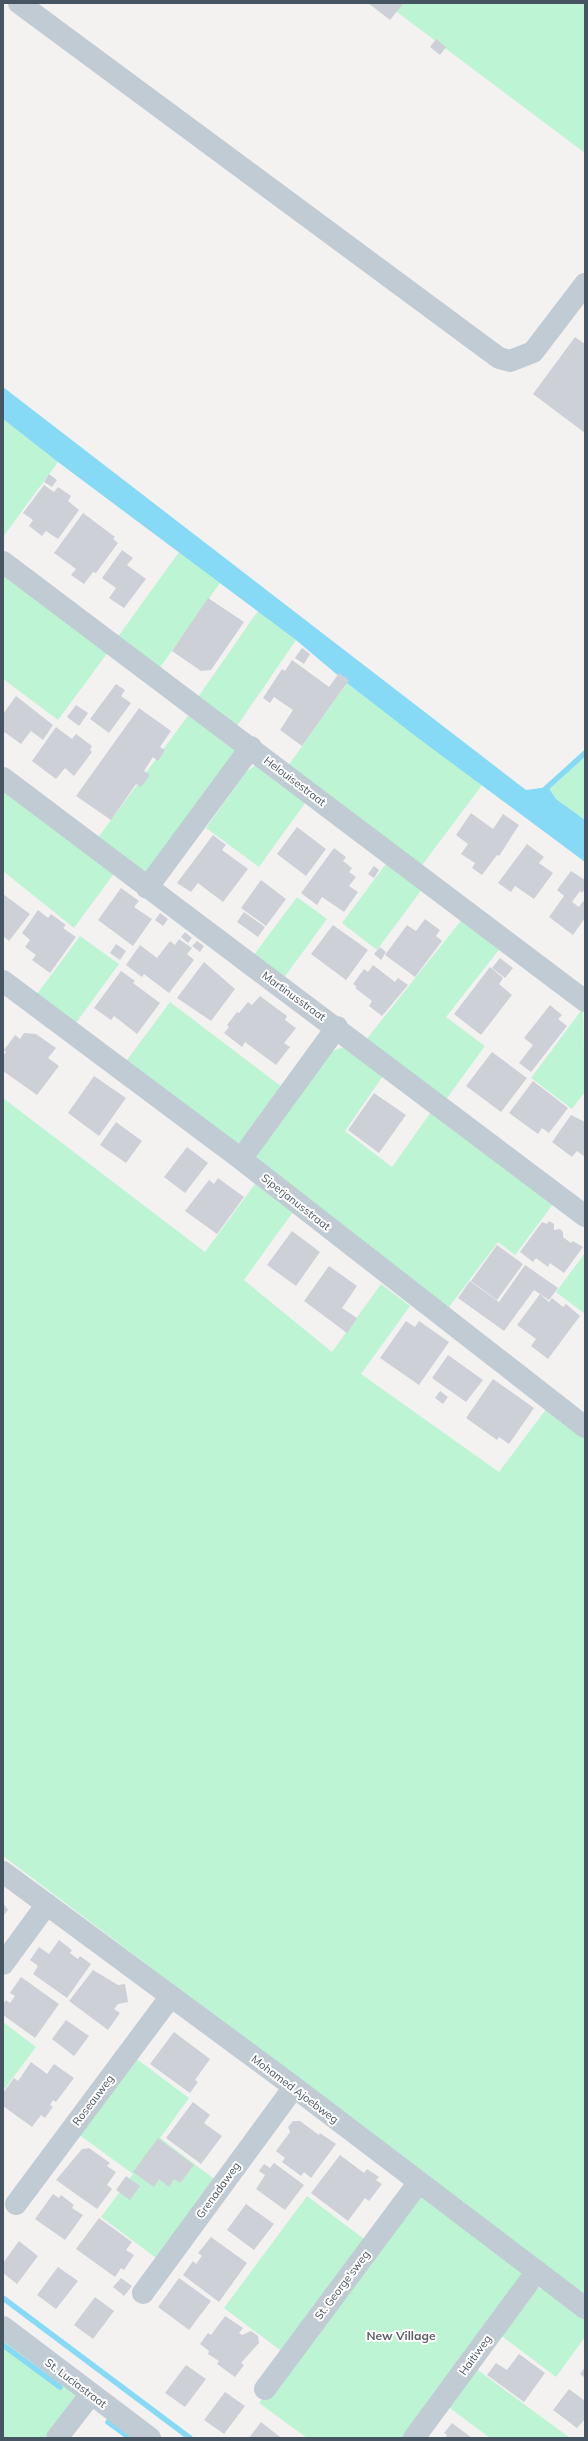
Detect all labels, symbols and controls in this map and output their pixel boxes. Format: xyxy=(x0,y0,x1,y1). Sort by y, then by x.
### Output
street label: Helouisestraat xyxy=(261,753,329,809)
street label: Martinusstraat xyxy=(259,968,329,1024)
street label: Siperjanusstraat xyxy=(259,1171,333,1233)
street label: Mohamed Ajoebweg xyxy=(249,2052,341,2126)
street label: Roseauweg xyxy=(69,2072,117,2128)
street label: Grenadaweg xyxy=(193,2159,243,2221)
street label: St. George'sweg xyxy=(311,2248,373,2322)
district label: New Village xyxy=(367,2328,436,2343)
street label: Haitiweg xyxy=(456,2332,494,2378)
street label: St. Luciastraat xyxy=(42,2355,110,2411)

